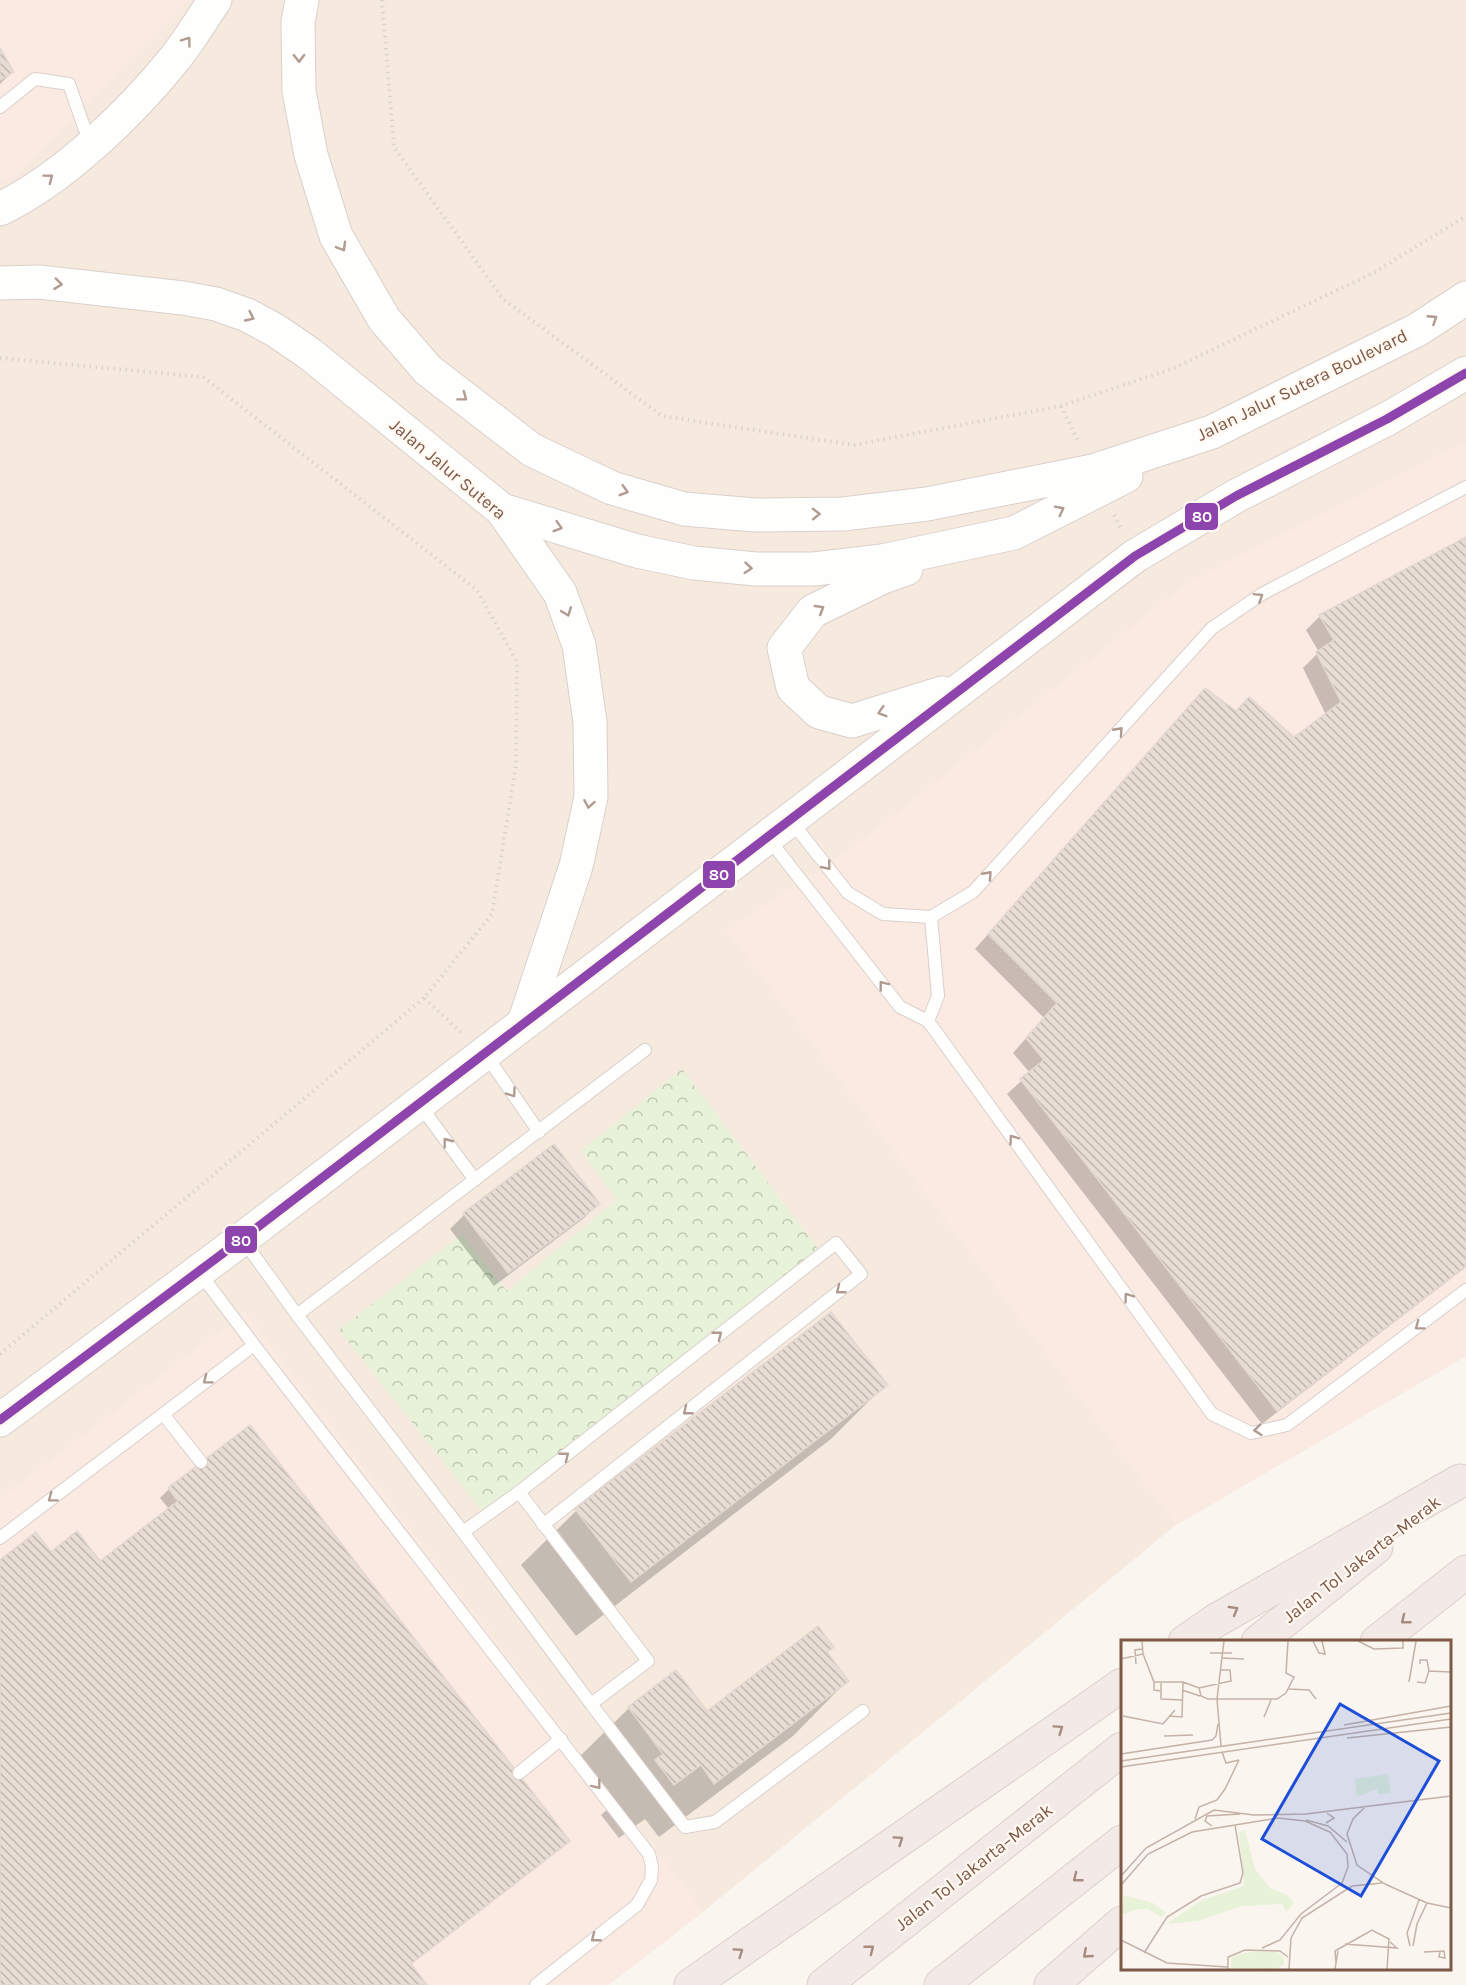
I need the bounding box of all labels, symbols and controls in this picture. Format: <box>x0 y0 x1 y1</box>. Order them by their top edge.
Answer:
one-way arrow <box>180 37 191 48</box>
one-way arrow <box>292 54 305 63</box>
one-way arrow <box>43 174 54 185</box>
one-way arrow <box>335 240 347 251</box>
one-way arrow <box>54 277 63 290</box>
one-way arrow <box>243 309 254 321</box>
one-way arrow <box>1427 315 1437 327</box>
street label: Jalan Jalur Sutera Boulevard <box>1193 324 1411 446</box>
one-way arrow <box>456 389 467 400</box>
street label: Jalan Jalur Sutera <box>385 414 511 524</box>
one-way arrow <box>618 484 629 496</box>
line badge: 80 <box>1184 502 1219 531</box>
one-way arrow <box>1053 505 1064 517</box>
text: 80 <box>1192 507 1212 526</box>
one-way arrow <box>811 508 820 520</box>
one-way arrow <box>552 520 563 532</box>
one-way arrow <box>743 561 752 574</box>
one-way arrow <box>1253 592 1263 604</box>
one-way arrow <box>814 605 824 617</box>
one-way arrow <box>559 606 572 617</box>
one-way arrow <box>877 704 888 717</box>
one-way arrow <box>1112 727 1123 737</box>
one-way arrow <box>583 799 595 808</box>
one-way arrow <box>819 859 830 870</box>
line badge: 80 <box>702 860 736 889</box>
text: 80 <box>709 865 729 884</box>
one-way arrow <box>981 871 992 882</box>
one-way arrow <box>880 981 891 992</box>
one-way arrow <box>505 1086 516 1097</box>
one-way arrow <box>1009 1134 1020 1145</box>
one-way arrow <box>443 1138 454 1149</box>
line badge: 80 <box>224 1225 258 1254</box>
text: 80 <box>231 1231 251 1250</box>
one-way arrow <box>835 1283 846 1294</box>
one-way arrow <box>1124 1292 1135 1303</box>
one-way arrow <box>1415 1318 1426 1329</box>
one-way arrow <box>712 1332 723 1343</box>
one-way arrow <box>203 1373 214 1384</box>
one-way arrow <box>682 1404 693 1415</box>
one-way arrow <box>1254 1423 1263 1436</box>
one-way arrow <box>558 1453 569 1464</box>
one-way arrow <box>48 1491 59 1502</box>
street label: Jalan Tol Jakarta–Merak <box>1279 1491 1445 1627</box>
one-way arrow <box>1228 1606 1238 1617</box>
one-way arrow <box>1401 1612 1412 1623</box>
inset map <box>1121 1640 1451 1970</box>
one-way arrow <box>1053 1725 1064 1736</box>
one-way arrow <box>589 1778 600 1789</box>
street label: Jalan Tol Jakarta–Merak <box>891 1799 1057 1935</box>
one-way arrow <box>893 1836 904 1847</box>
one-way arrow <box>1072 1871 1083 1882</box>
one-way arrow <box>591 1931 602 1942</box>
one-way arrow <box>864 1945 875 1956</box>
one-way arrow <box>1083 1947 1094 1958</box>
one-way arrow <box>733 1948 744 1959</box>

